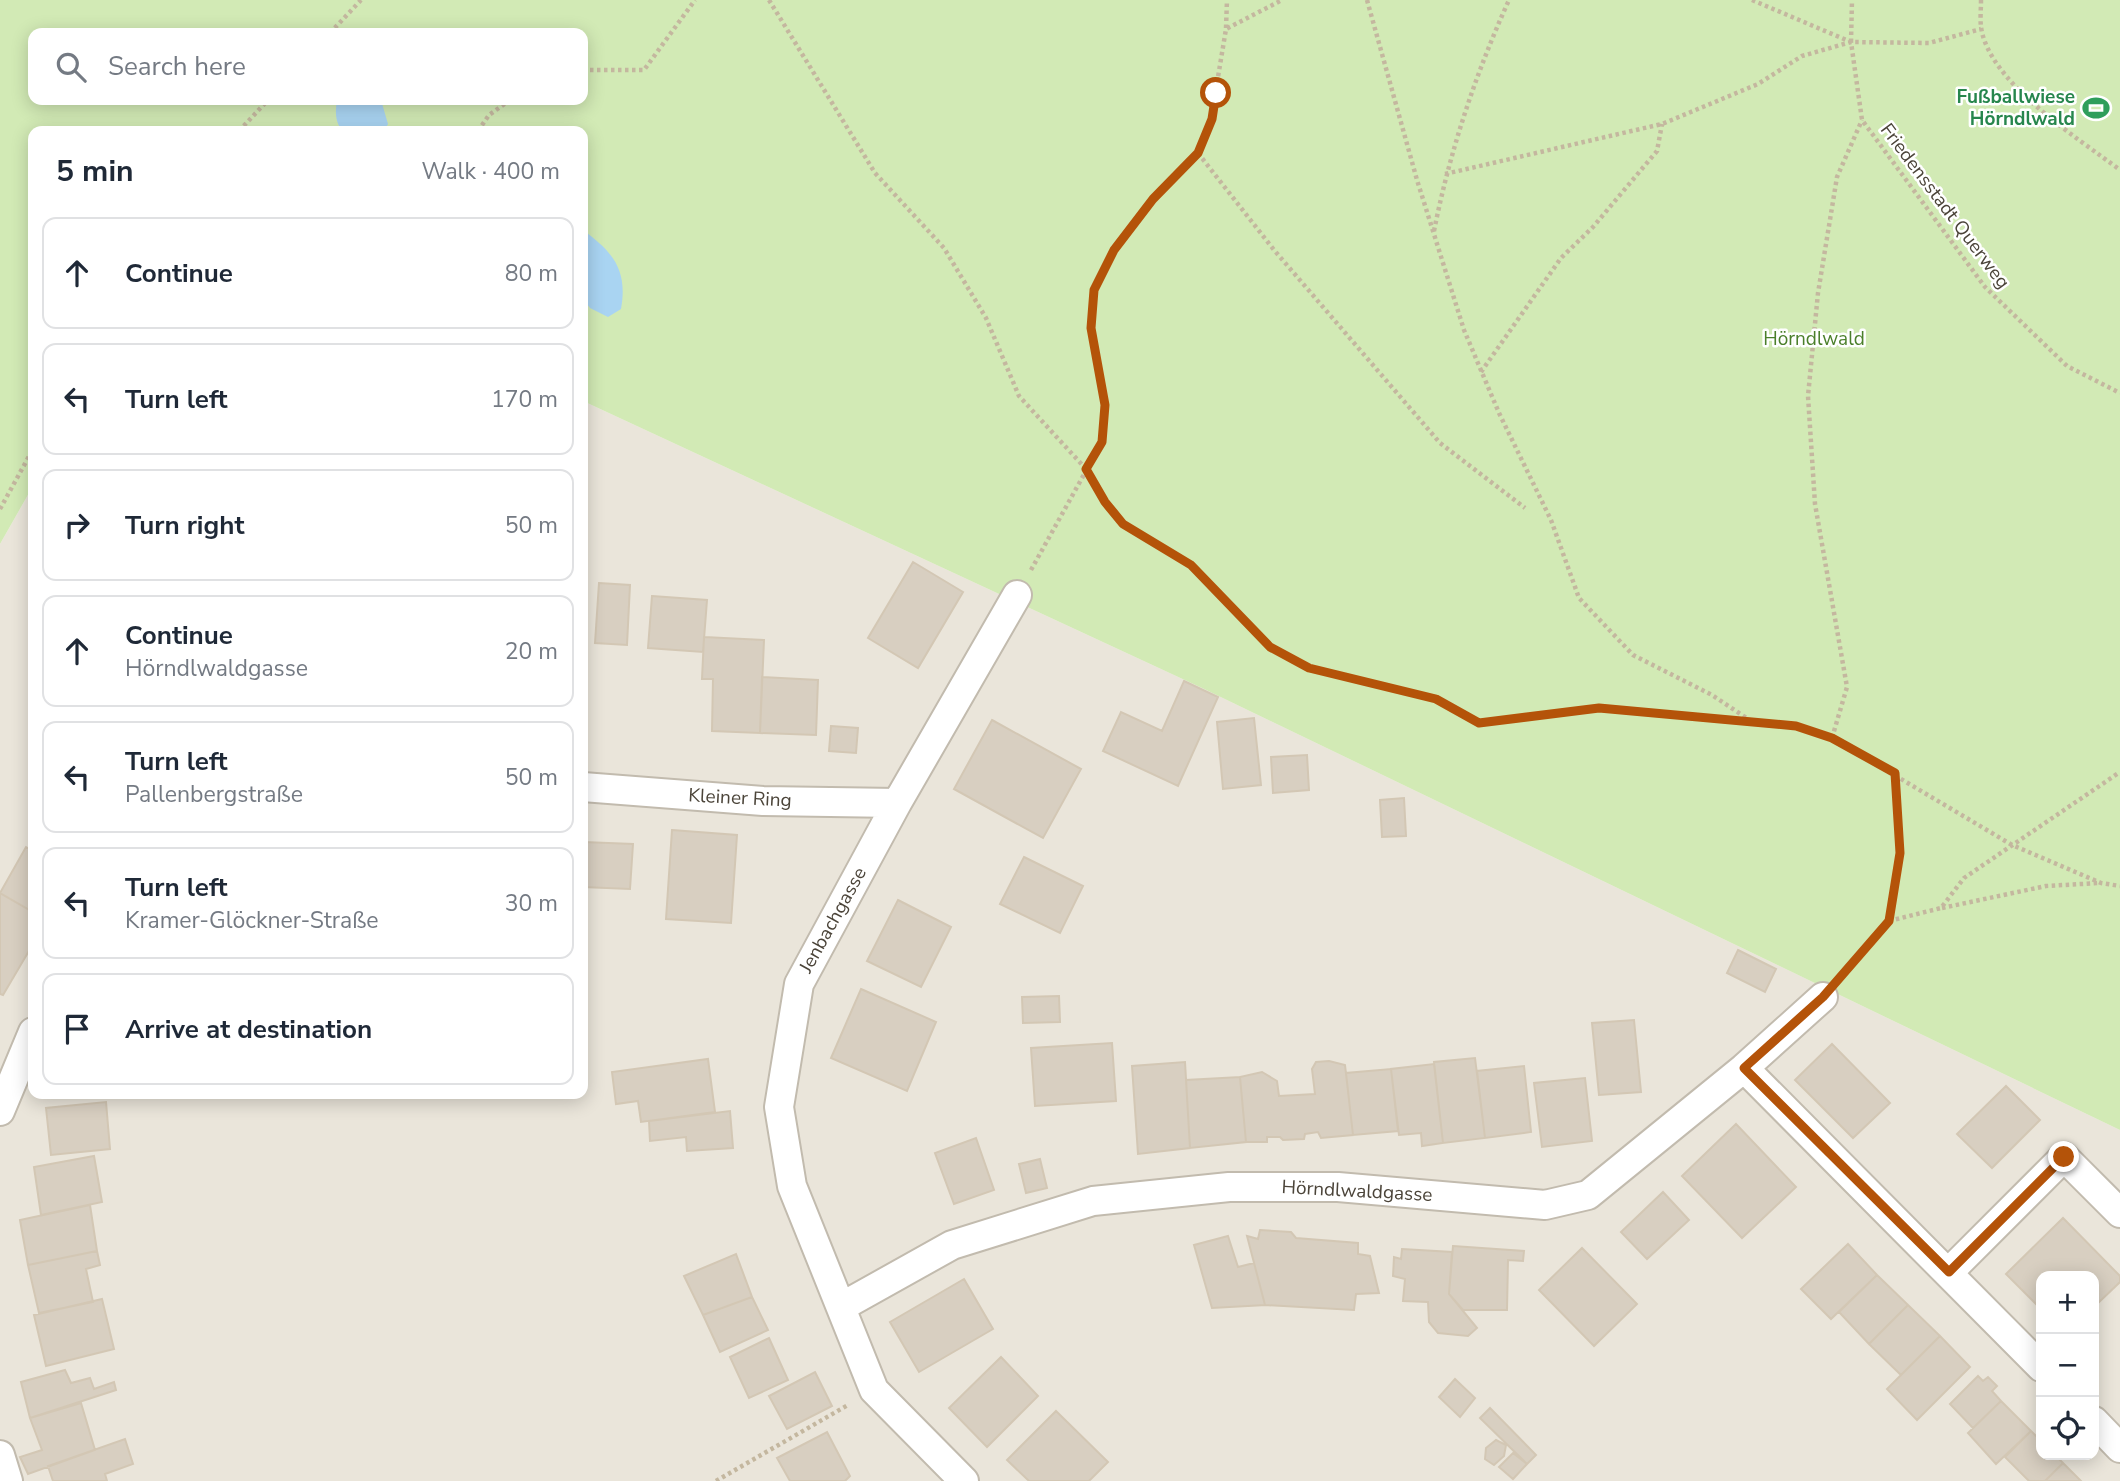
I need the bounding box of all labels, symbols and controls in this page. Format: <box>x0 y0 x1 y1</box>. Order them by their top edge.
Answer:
search box <box>28 28 588 105</box>
icon: search <box>52 48 90 86</box>
text: Search here <box>108 49 246 84</box>
route start <box>1200 77 1231 108</box>
place label: Fußballwiese Hörndlwald <box>1957 84 2075 132</box>
sports icon: Fußballwiese Hörndlwald <box>2081 93 2111 123</box>
street label: Friedensstadt Querweg <box>1874 118 2016 294</box>
text: 5 min <box>56 151 134 192</box>
text: Walk · 400 m <box>421 156 560 187</box>
icon: ahead <box>58 254 96 292</box>
text: Continue <box>125 256 233 291</box>
text: 80 m <box>505 258 558 289</box>
park label: Hörndlwald <box>1763 326 1865 352</box>
icon: left <box>58 380 96 418</box>
text: Turn left <box>125 382 228 417</box>
text: 170 m <box>491 384 558 415</box>
icon: right <box>58 506 96 544</box>
text: Turn right <box>125 508 244 543</box>
text: 50 m <box>505 510 558 541</box>
text: Continue <box>125 618 233 653</box>
icon: ahead <box>58 632 96 670</box>
text: 20 m <box>505 636 558 667</box>
text: Hörndlwaldgasse <box>125 653 308 684</box>
text: Turn left <box>125 744 228 779</box>
icon: left <box>58 758 96 796</box>
text: 50 m <box>505 762 558 793</box>
text: Pallenbergstraße <box>125 779 303 810</box>
street label: Kleiner Ring <box>688 782 792 814</box>
street label: Jenbachgasse <box>793 862 873 979</box>
text: Turn left <box>125 870 228 905</box>
icon: left <box>58 884 96 922</box>
text: 30 m <box>505 888 558 919</box>
text: Kramer-Glöckner-Straße <box>125 905 379 936</box>
icon: arrive <box>58 1010 96 1048</box>
text: Arrive at destination <box>125 1012 372 1047</box>
route end <box>2048 1141 2079 1172</box>
street label: Hörndlwaldgasse <box>1281 1174 1433 1208</box>
map controls <box>2036 1271 2099 1460</box>
button: + <box>2036 1271 2099 1334</box>
button: − <box>2036 1334 2099 1397</box>
button: locate <box>2036 1397 2099 1460</box>

